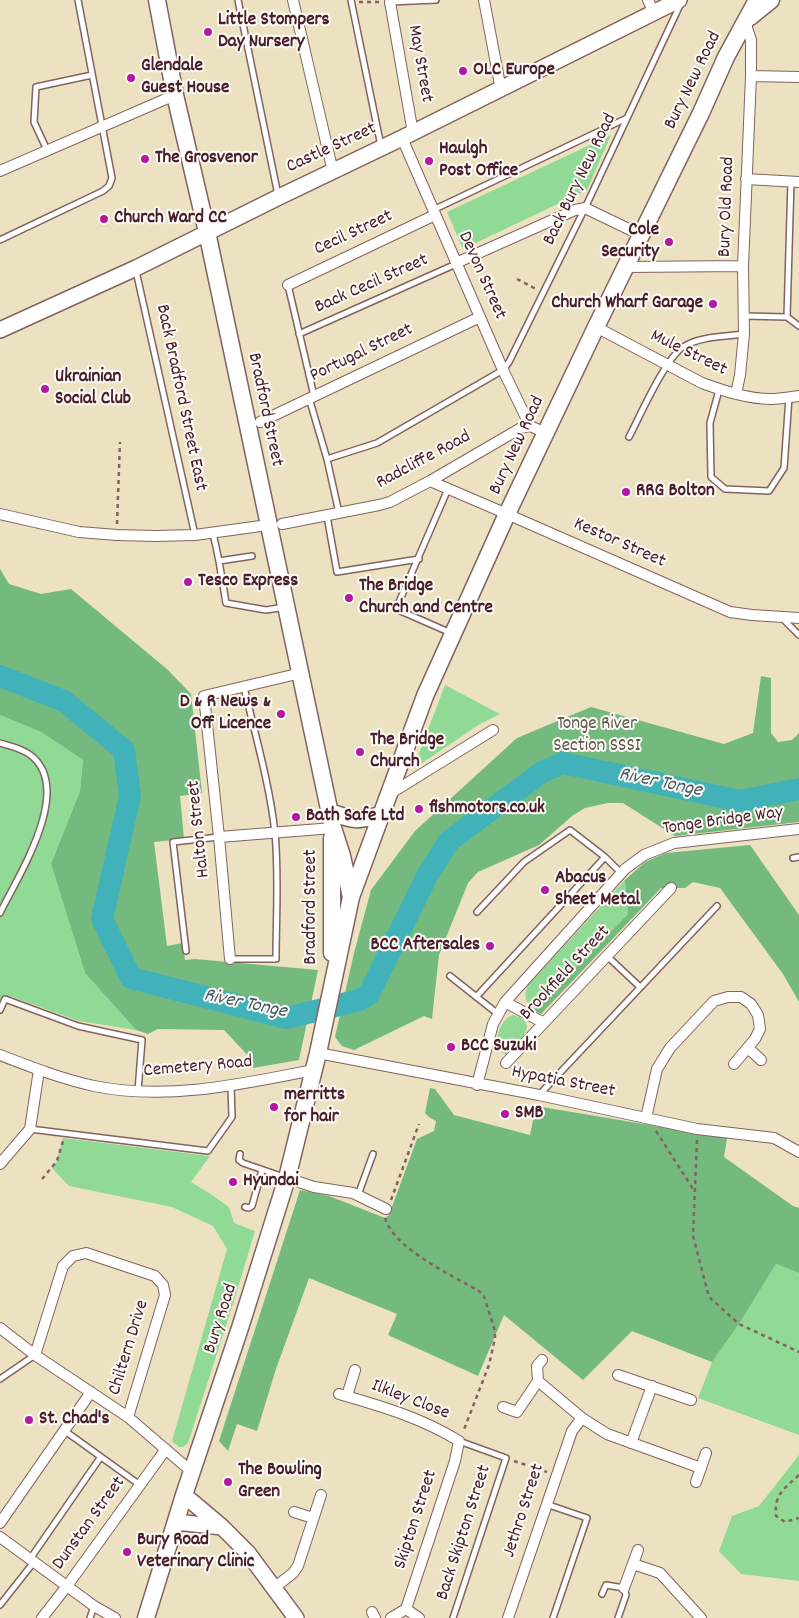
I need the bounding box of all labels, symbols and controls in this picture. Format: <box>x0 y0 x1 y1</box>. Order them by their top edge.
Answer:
place label: Little Stompers Day Nursery <box>218 10 330 54</box>
street label: May Street <box>401 23 437 105</box>
marker: Little Stompers Day Nursery <box>202 26 214 38</box>
street label: Bury New Road <box>660 28 728 134</box>
place label: Glendale Guest House <box>141 56 229 100</box>
place label: OLC Europe <box>473 60 555 82</box>
marker: OLC Europe <box>457 65 469 77</box>
marker: Glendale Guest House <box>125 72 137 84</box>
street label: Back Bury New Road <box>539 110 623 250</box>
street label: Castle Street <box>283 118 381 180</box>
place label: Haulgh Post Office <box>439 139 518 183</box>
place label: The Grosvenor <box>155 148 258 170</box>
marker: The Grosvenor <box>139 153 151 165</box>
marker: Haulgh Post Office <box>423 155 435 167</box>
street label: Bury Old Road <box>715 156 741 258</box>
street label: Cecil Street <box>311 206 397 262</box>
place label: Church Ward CC <box>114 208 227 230</box>
marker: Church Ward CC <box>98 213 110 225</box>
place label: Cole Security <box>601 220 659 264</box>
street label: Devon Street <box>452 228 510 324</box>
marker: Cole Security <box>663 236 675 248</box>
street label: Back Cecil Street <box>312 250 432 320</box>
place label: Church Wharf Garage <box>551 293 703 315</box>
marker: Church Wharf Garage <box>707 298 719 310</box>
street label: Back Bradford Street East <box>149 303 211 493</box>
street label: Portugal Street <box>307 319 417 389</box>
street label: Mule Street <box>646 326 730 382</box>
street label: Bradford Street <box>241 351 287 469</box>
place label: Ukrainian Social Club <box>55 367 131 411</box>
marker: Ukrainian Social Club <box>39 383 51 395</box>
street label: Bury New Road <box>485 393 551 499</box>
street label: Radcliffe Road <box>373 427 475 495</box>
place label: RRG Bolton <box>636 481 715 503</box>
marker: RRG Bolton <box>620 486 632 498</box>
street label: Kestor Street <box>570 514 668 574</box>
place label: Tesco Express <box>198 571 298 593</box>
marker: Tesco Express <box>182 576 194 588</box>
place label: The Bridge Church and Centre <box>359 576 493 620</box>
marker: The Bridge Church and Centre <box>343 592 355 604</box>
place label: D & R News & Off Licence <box>180 692 271 736</box>
marker: D & R News & Off Licence <box>275 708 287 720</box>
park label: Tonge River Section SSSI <box>553 714 641 758</box>
place label: The Bridge Church <box>370 730 444 774</box>
marker: The Bridge Church <box>354 746 366 758</box>
water label: River Tonge <box>616 763 704 805</box>
street label: Halton Street <box>184 779 216 879</box>
place label: fishmotors.co.uk <box>429 798 545 820</box>
street label: Tonge Bridge Way <box>661 802 785 842</box>
marker: fishmotors.co.uk <box>413 803 425 815</box>
place label: Bath Safe Ltd <box>306 806 404 828</box>
marker: Bath Safe Ltd <box>290 811 302 823</box>
street label: Bradford Street <box>301 849 323 965</box>
place label: Abacus Sheet Metal <box>555 868 640 912</box>
marker: Abacus Sheet Metal <box>539 884 551 896</box>
street label: Brookfield Street <box>516 922 616 1026</box>
place label: BCC Aftersales <box>371 935 480 957</box>
marker: BCC Aftersales <box>484 940 496 952</box>
water label: River Tonge <box>201 984 289 1026</box>
place label: BCC Suzuki <box>461 1036 536 1058</box>
marker: BCC Suzuki <box>445 1041 457 1053</box>
street label: Cemetery Road <box>143 1052 253 1084</box>
street label: Hypatia Street <box>509 1062 617 1104</box>
place label: merritts for hair <box>284 1085 345 1129</box>
marker: merritts for hair <box>268 1101 280 1113</box>
place label: SMB <box>515 1103 544 1125</box>
marker: SMB <box>499 1108 511 1120</box>
place label: Hyundai <box>243 1171 299 1193</box>
marker: Hyundai <box>227 1176 239 1188</box>
street label: Bury Road <box>200 1281 244 1357</box>
street label: Chiltern Drive <box>105 1298 155 1398</box>
street label: Ilkley Close <box>368 1376 452 1426</box>
place label: St. Chad's <box>39 1409 110 1431</box>
marker: St. Chad's <box>23 1414 35 1426</box>
place label: The Bowling Green <box>238 1460 322 1504</box>
street label: Jethro Street <box>499 1461 551 1561</box>
street label: Back Skipton Street <box>432 1462 498 1604</box>
street label: Skipton Street <box>390 1467 444 1573</box>
street label: Dunstan Street <box>48 1473 132 1575</box>
marker: The Bowling Green <box>222 1476 234 1488</box>
place label: Bury Road Veterinary Clinic <box>137 1530 254 1574</box>
marker: Bury Road Veterinary Clinic <box>121 1546 133 1558</box>

